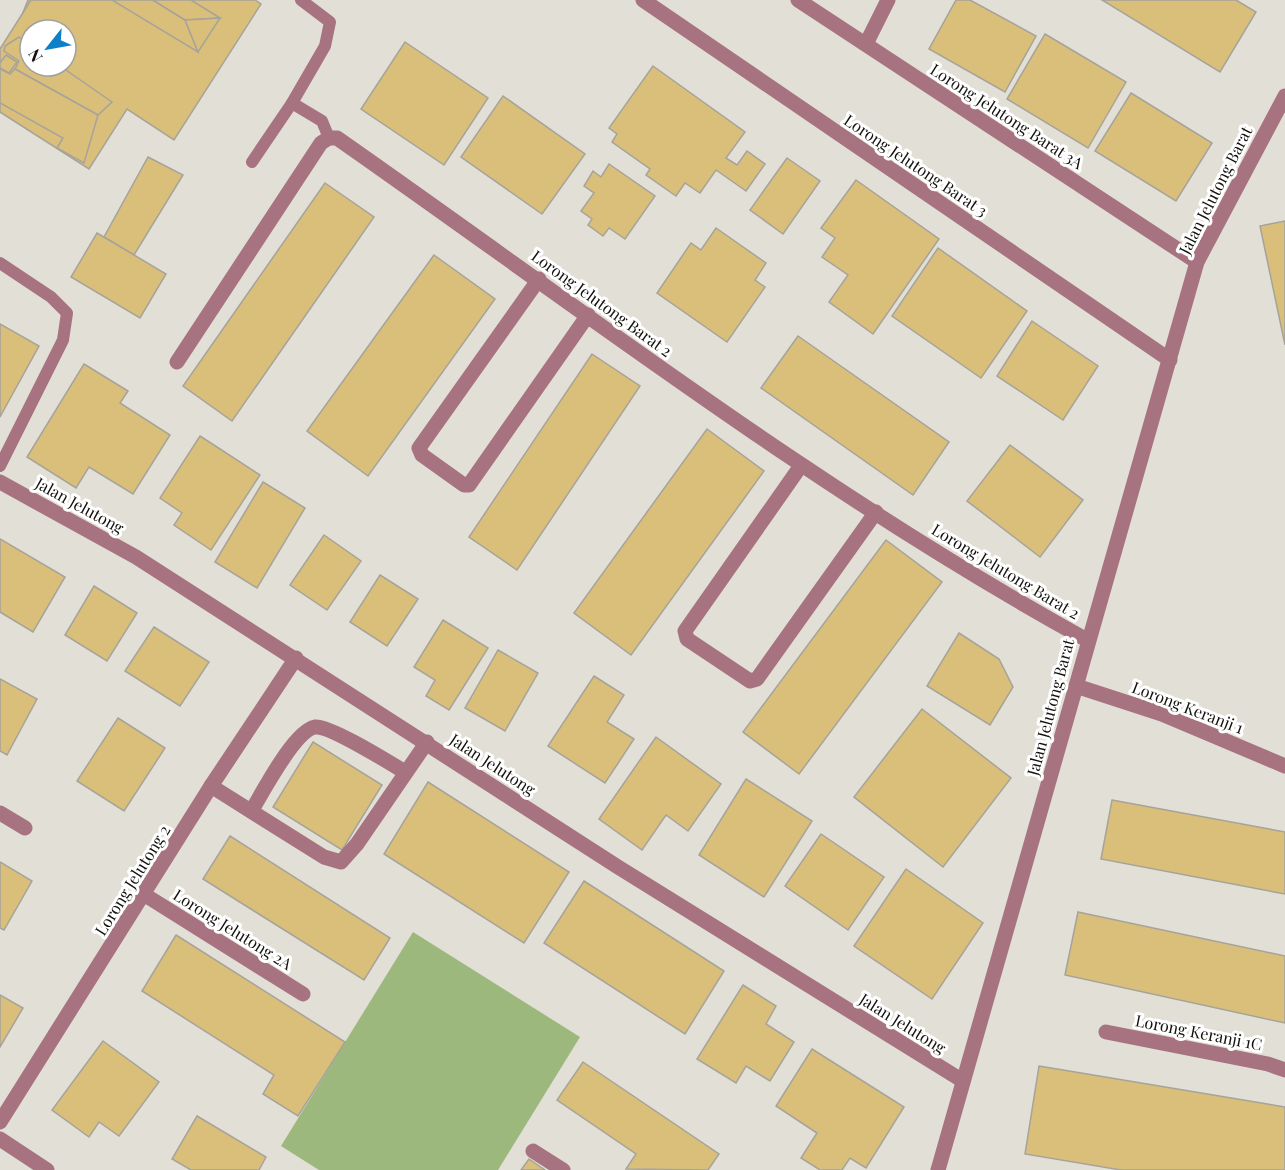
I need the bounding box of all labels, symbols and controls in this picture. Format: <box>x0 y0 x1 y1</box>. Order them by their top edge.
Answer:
north arrow <box>18 18 78 78</box>
text: N <box>23 45 47 66</box>
street label: Lorong Jelutong Barat 3A <box>926 59 1088 174</box>
street label: Lorong Jelutong Barat 3 <box>840 109 992 221</box>
street label: Jalan Jelutong Barat <box>1173 122 1256 258</box>
street label: Lorong Jelutong Barat 2 <box>528 245 676 361</box>
street label: Jalan Jelutong <box>31 472 128 538</box>
street label: Lorong Jelutong Barat 2 <box>928 519 1084 623</box>
street label: Jalan Jelutong Barat <box>1021 636 1078 779</box>
street label: Lorong Keranji 1 <box>1129 676 1247 738</box>
street label: Jalan Jelutong <box>445 728 540 800</box>
street label: Lorong Jelutong 2 <box>90 821 174 939</box>
street label: Lorong Jelutong 2A <box>170 884 297 975</box>
street label: Jalan Jelutong <box>855 988 951 1058</box>
street label: Lorong Keranji 1C <box>1134 1009 1264 1055</box>

